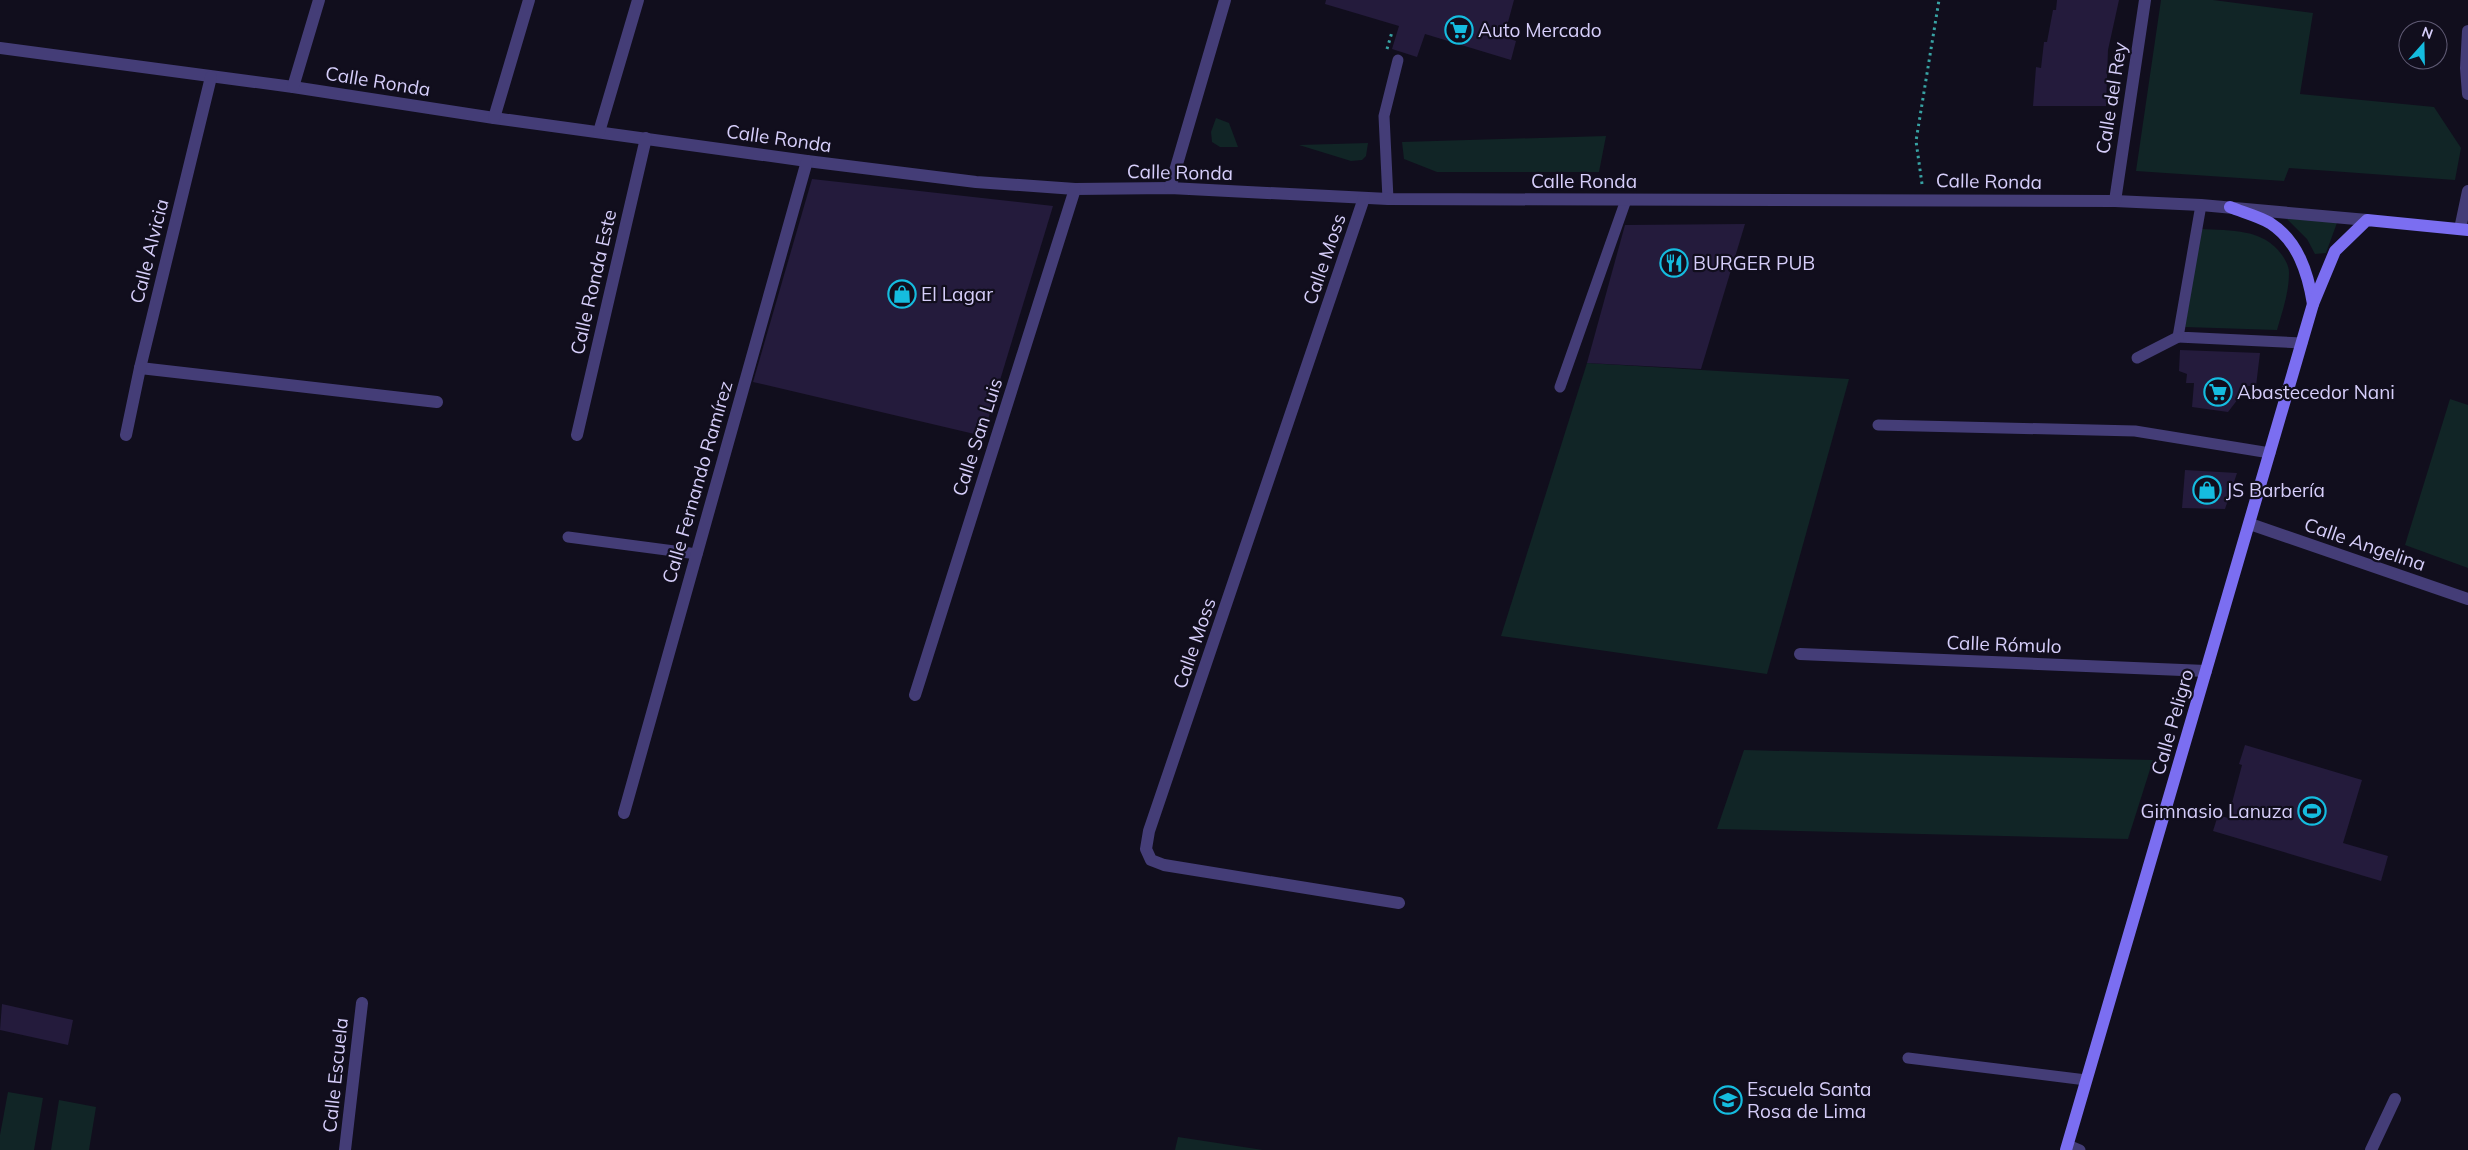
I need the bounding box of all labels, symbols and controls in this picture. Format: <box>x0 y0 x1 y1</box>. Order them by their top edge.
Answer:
supermarket icon: Auto Mercado <box>1444 15 1474 45</box>
place label: Auto Mercado <box>1478 18 1602 42</box>
north arrow <box>2398 20 2448 70</box>
text: N <box>2419 23 2435 43</box>
street label: Calle del Rey <box>2090 40 2132 156</box>
street label: Calle Ronda <box>324 61 432 101</box>
street label: Calle Ronda <box>725 119 833 157</box>
street label: Calle Ronda <box>1127 159 1233 185</box>
street label: Calle Ronda <box>1936 168 2042 194</box>
street label: Calle Ronda <box>1531 169 1637 193</box>
street label: Calle Alvicia <box>124 196 174 306</box>
street label: Calle Ronda Este <box>565 207 621 357</box>
street label: Calle Moss <box>1297 210 1351 308</box>
restaurant icon: BURGER PUB <box>1659 248 1689 278</box>
place label: BURGER PUB <box>1693 251 1815 275</box>
shop icon: El Lagar <box>887 279 917 309</box>
place label: El Lagar <box>921 282 993 306</box>
street label: Calle San Luis <box>947 375 1007 499</box>
supermarket icon: Abastecedor Nani <box>2203 377 2233 407</box>
street label: Calle Fernando Ramírez <box>657 378 737 586</box>
place label: Abastecedor Nani <box>2237 380 2395 404</box>
shop icon: JS Barbería <box>2192 475 2222 505</box>
place label: JS Barbería <box>2226 478 2325 502</box>
street label: Calle Angelina <box>2301 512 2429 576</box>
street label: Calle Moss <box>1167 594 1221 692</box>
street label: Calle Rómulo <box>1946 630 2062 658</box>
street label: Calle Peligro <box>2145 666 2199 778</box>
sports icon: Gimnasio Lanuza <box>2297 796 2327 826</box>
place label: Gimnasio Lanuza <box>2141 799 2293 823</box>
street label: Calle Escuela <box>317 1016 353 1134</box>
place label: Escuela Santa Rosa de Lima <box>1747 1077 1871 1123</box>
school or university icon: Escuela Santa Rosa de Lima <box>1713 1085 1743 1115</box>

